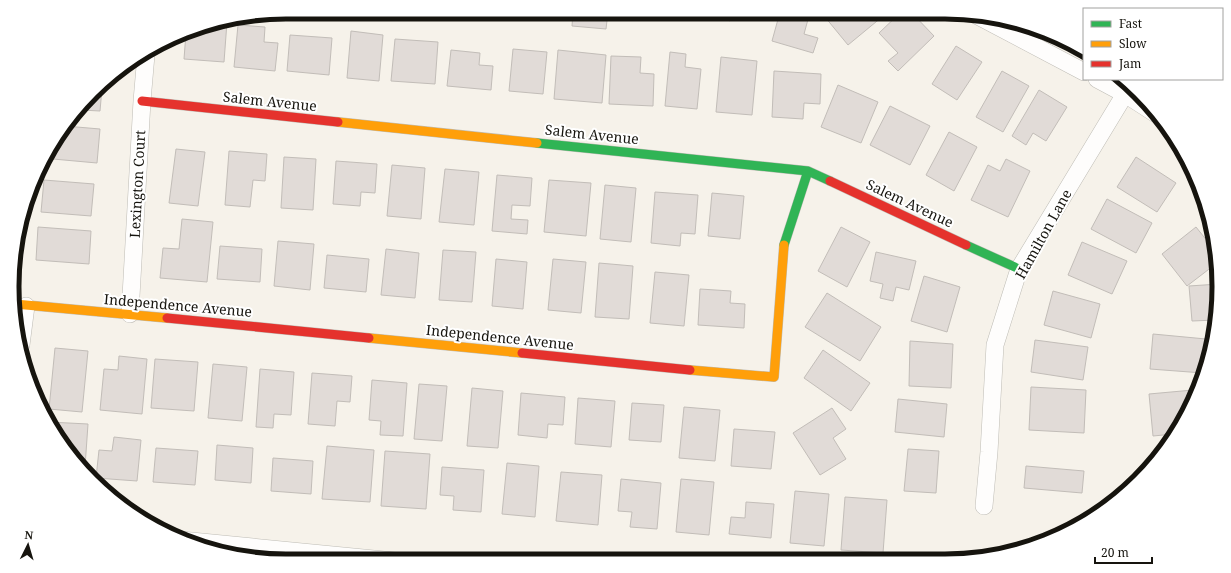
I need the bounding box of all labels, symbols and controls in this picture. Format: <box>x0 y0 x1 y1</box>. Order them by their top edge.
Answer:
legend <box>1083 8 1223 80</box>
text: Fast <box>1119 15 1142 32</box>
text: Slow <box>1119 35 1147 52</box>
text: Jam <box>1118 55 1141 72</box>
street label: Salem Avenue <box>222 87 318 115</box>
street label: Salem Avenue <box>544 120 640 148</box>
street label: Lexington Court <box>125 129 149 238</box>
street label: Salem Avenue <box>863 174 957 232</box>
street label: Hamilton Lane <box>1010 186 1076 282</box>
street label: Independence Avenue <box>103 289 253 321</box>
street label: Independence Avenue <box>425 320 575 354</box>
north arrow <box>8 525 48 565</box>
text: N <box>24 527 34 542</box>
scale bar <box>1095 539 1152 565</box>
text: 20 m <box>1101 544 1129 561</box>

